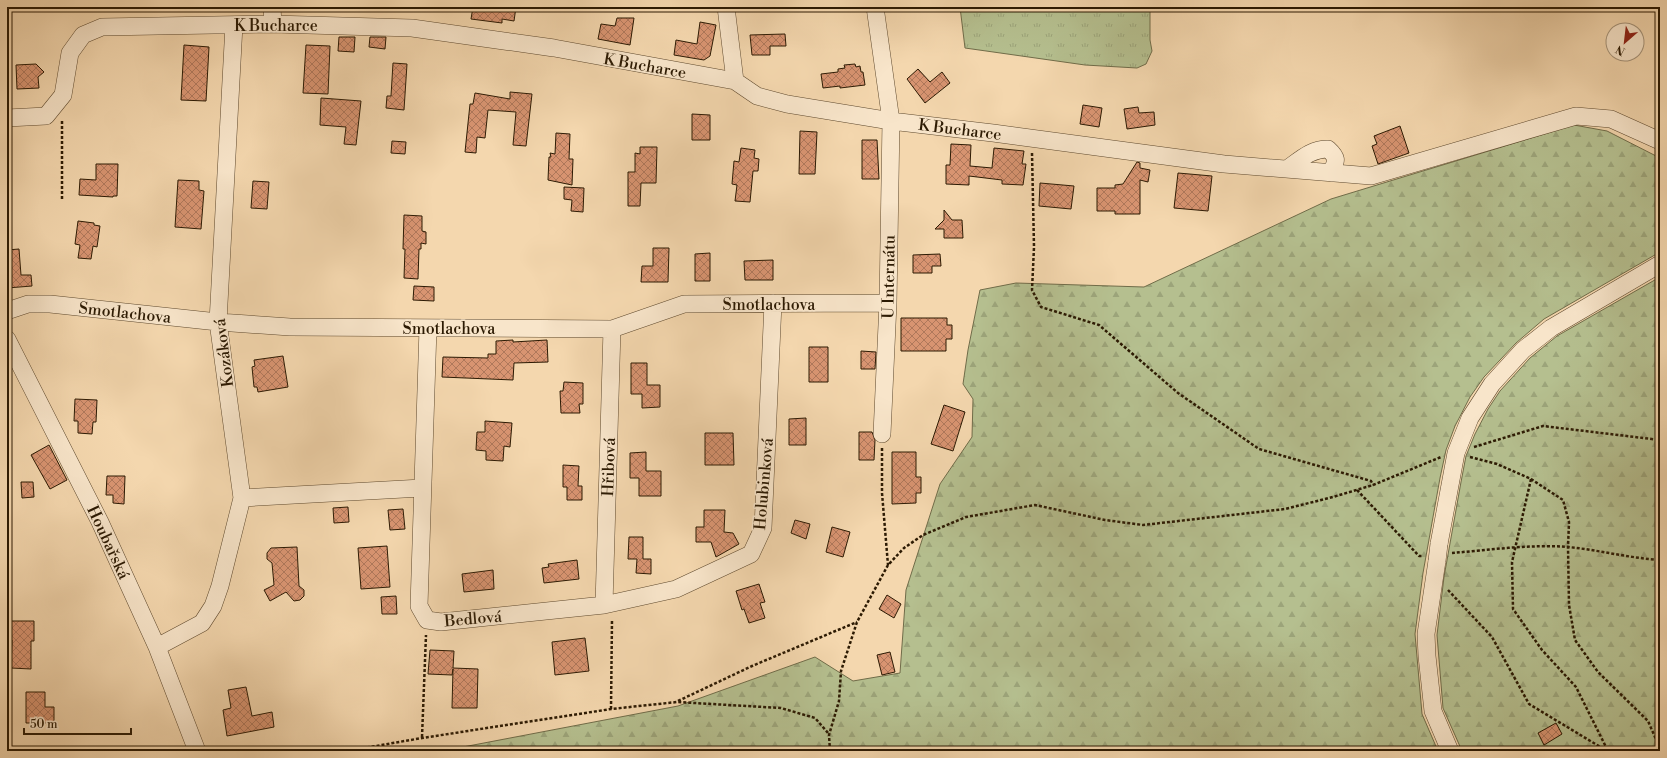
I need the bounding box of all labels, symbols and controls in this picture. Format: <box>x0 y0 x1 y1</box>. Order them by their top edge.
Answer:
street label: K Bucharce <box>234 16 318 36</box>
north arrow <box>1605 22 1645 62</box>
text: N <box>1613 42 1628 58</box>
street label: K Bucharce <box>602 49 688 83</box>
street label: K Bucharce <box>917 115 1003 145</box>
street label: U Internátu <box>878 235 900 319</box>
street label: Smotlachova <box>723 295 816 315</box>
street label: Smotlachova <box>78 298 173 328</box>
street label: Kozáková <box>210 316 238 388</box>
street label: Smotlachova <box>403 319 496 339</box>
street label: Hřibová <box>598 436 620 497</box>
street label: Holubinková <box>750 436 778 531</box>
street label: Houbařská <box>82 502 134 583</box>
street label: Bedlová <box>442 606 504 632</box>
scale bar <box>24 710 131 736</box>
text: 50 m <box>30 717 58 732</box>

